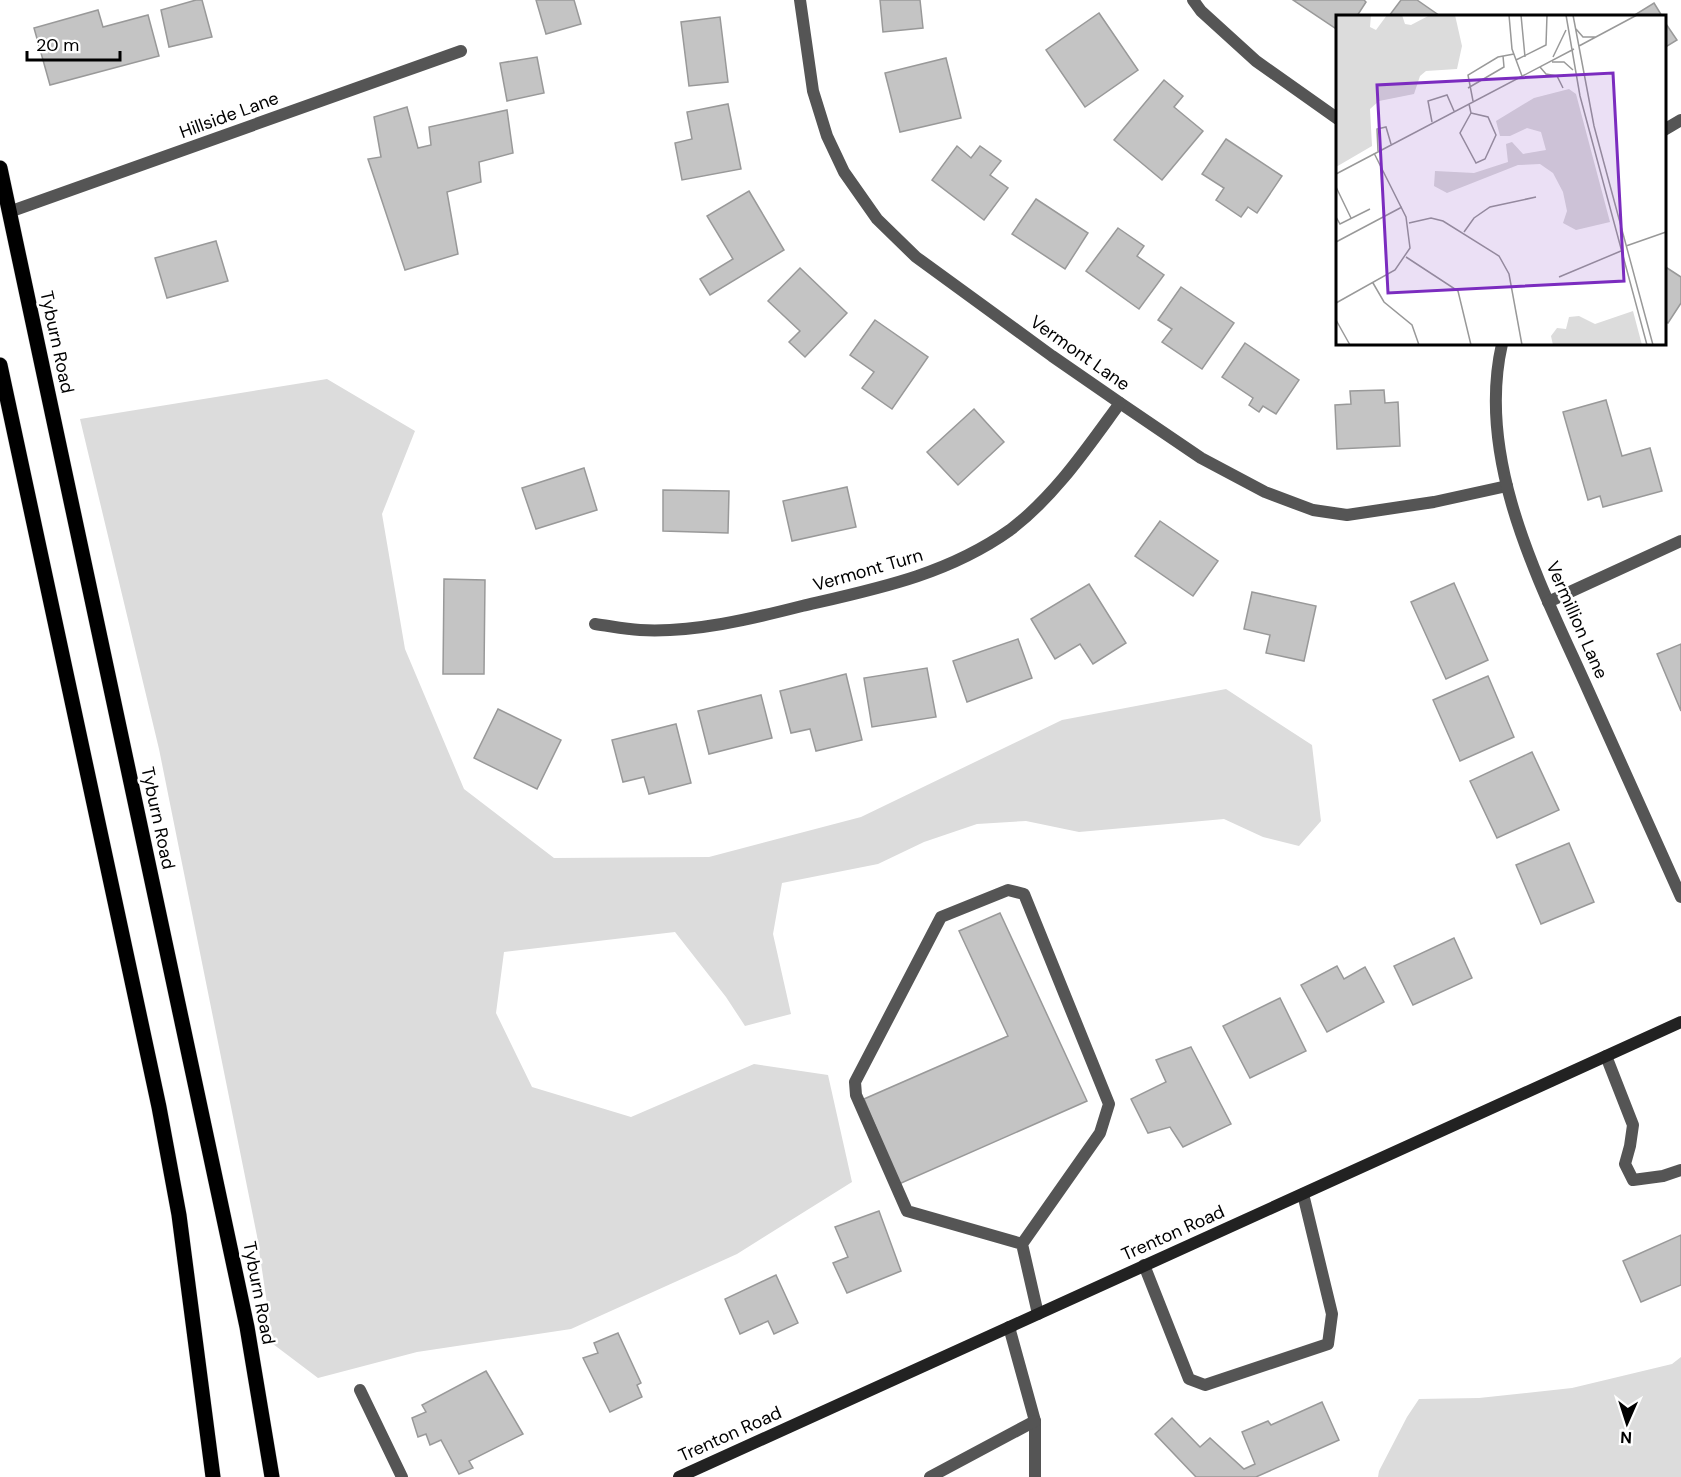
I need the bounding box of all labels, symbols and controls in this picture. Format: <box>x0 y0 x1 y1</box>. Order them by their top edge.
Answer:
inset map <box>1336 15 1666 345</box>
scale bar <box>27 24 120 62</box>
text: 20 m <box>36 33 79 57</box>
street label: Hillside Lane <box>176 86 282 144</box>
street label: Tyburn Road <box>34 288 80 396</box>
street label: Vermont Lane <box>1025 310 1135 396</box>
street label: Vermont Turn <box>810 543 926 597</box>
street label: Vermillion Lane <box>1540 558 1614 682</box>
street label: Tyburn Road <box>135 764 181 872</box>
street label: Trenton Road <box>1118 1200 1228 1266</box>
street label: Tyburn Road <box>237 1239 281 1347</box>
north arrow <box>1597 1393 1657 1453</box>
street label: Trenton Road <box>675 1401 785 1467</box>
text: N <box>1620 1427 1633 1448</box>

